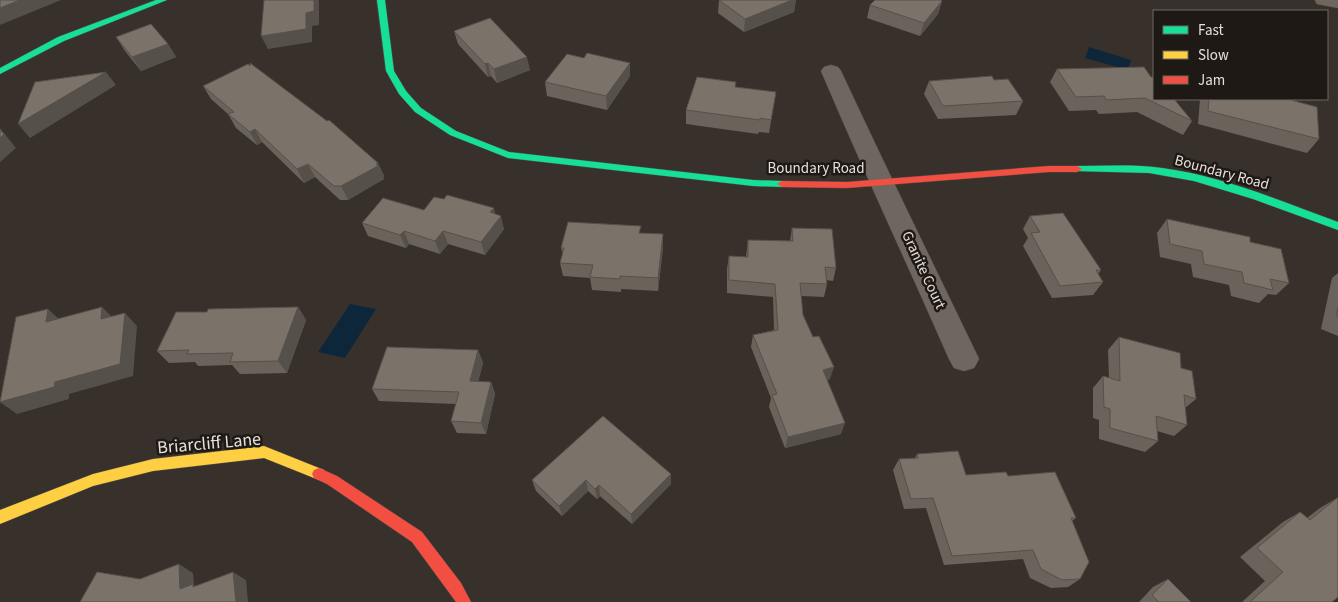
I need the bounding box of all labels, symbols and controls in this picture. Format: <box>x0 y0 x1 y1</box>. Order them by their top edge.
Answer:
legend <box>1153 10 1328 100</box>
text: Fast <box>1198 20 1224 41</box>
text: Slow <box>1198 45 1229 66</box>
text: Jam <box>1198 70 1225 91</box>
street label: Boundary Road <box>1172 150 1271 195</box>
street label: Boundary Road <box>768 158 864 179</box>
street label: Granite Court <box>896 228 951 313</box>
street label: Briarcliff Lane <box>156 426 262 460</box>

